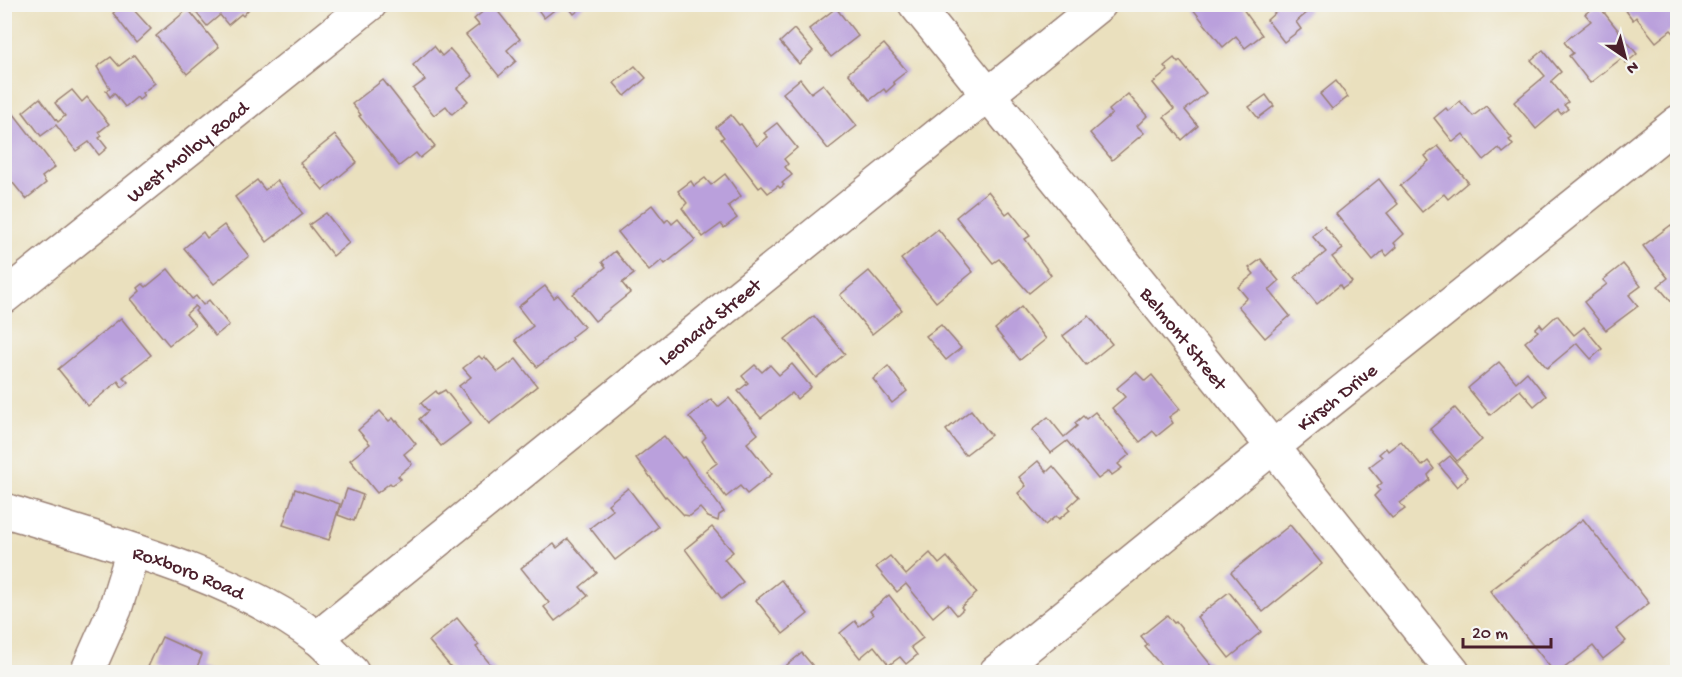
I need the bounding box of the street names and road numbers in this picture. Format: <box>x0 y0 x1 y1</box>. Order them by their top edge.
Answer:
street label: West Molloy Road <box>123 96 256 209</box>
street label: Leonard Street <box>655 274 768 372</box>
street label: Belmont Street <box>1133 283 1231 397</box>
street label: Kirsch Drive <box>1294 360 1384 438</box>
street label: Roxboro Road <box>129 543 249 608</box>

